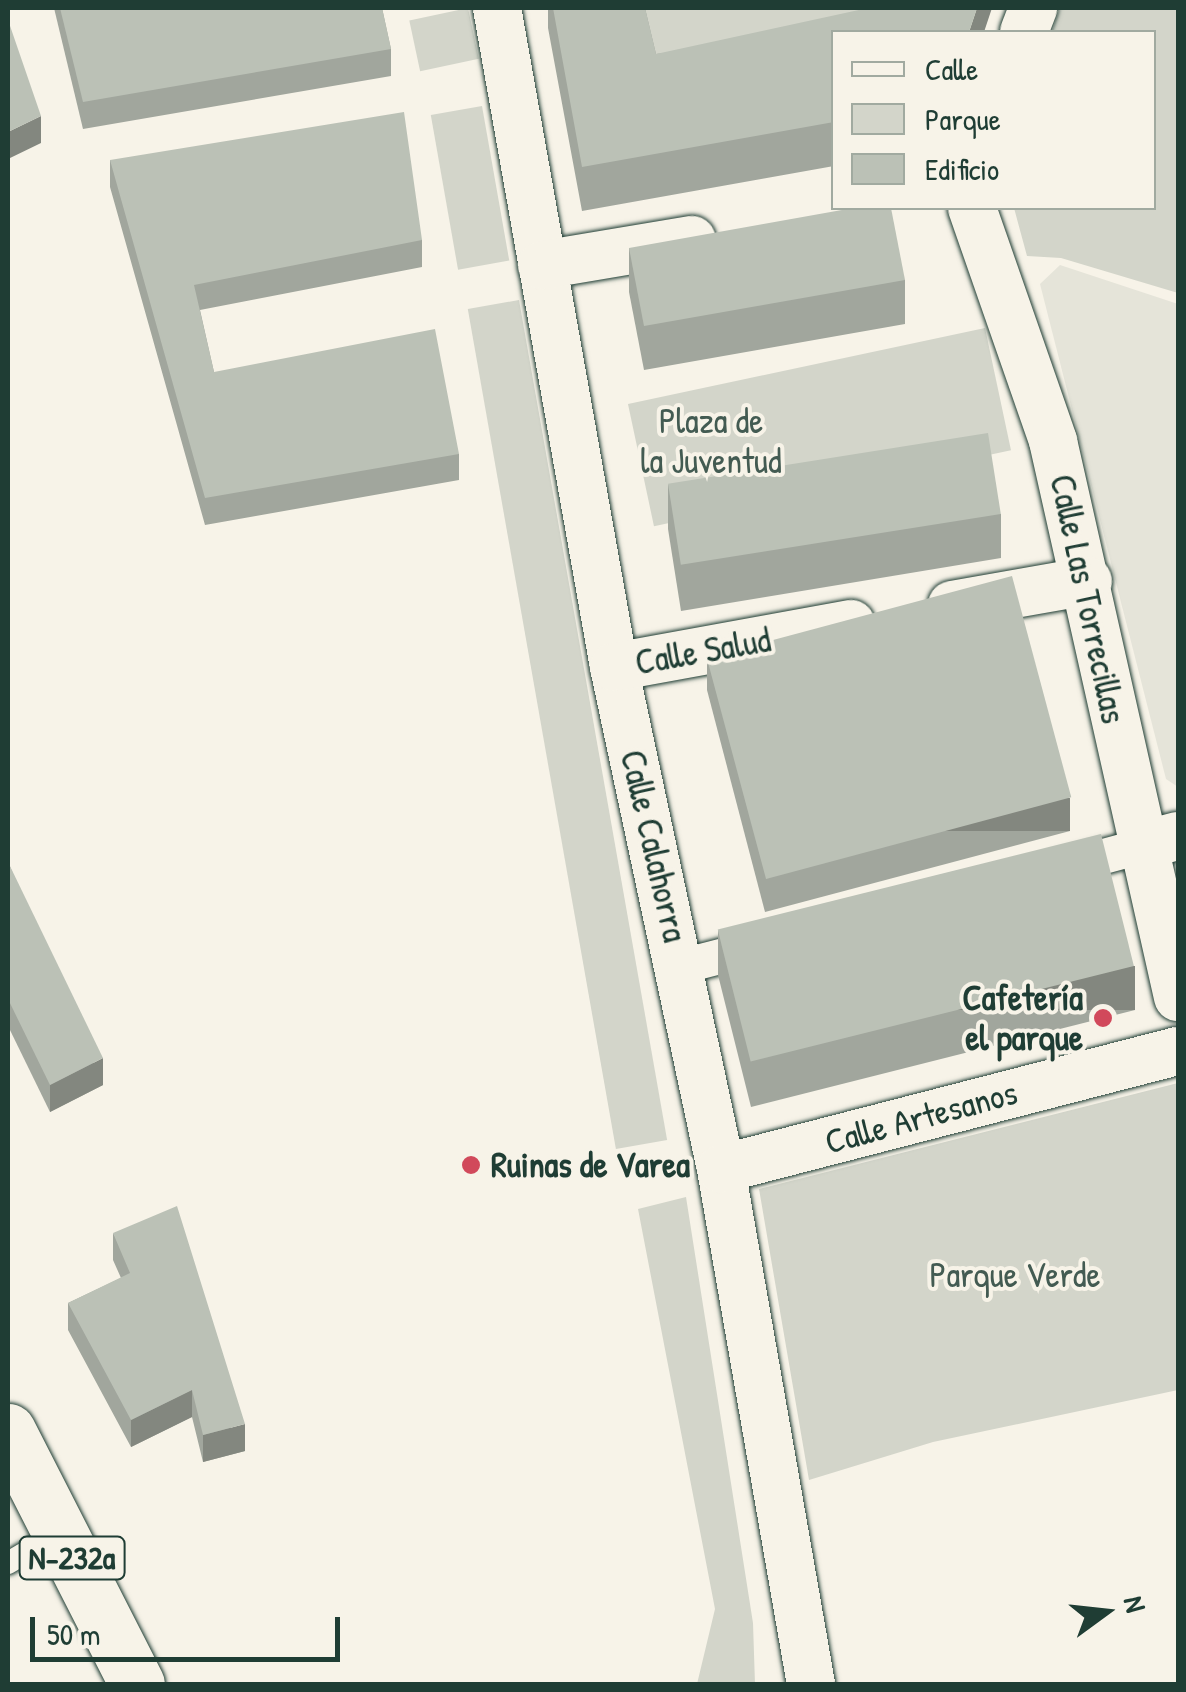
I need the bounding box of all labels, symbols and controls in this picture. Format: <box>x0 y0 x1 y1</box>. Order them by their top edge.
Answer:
legend <box>831 30 1156 210</box>
text: Calle <box>925 49 978 89</box>
text: Parque <box>925 99 1001 139</box>
text: Edificio <box>925 149 999 189</box>
park label: Plaza de la Juventud <box>640 400 782 482</box>
street label: Calle Las Torrecillas <box>1041 471 1135 727</box>
street label: Calle Salud <box>632 618 774 684</box>
street label: Calle Calahorra <box>612 746 696 946</box>
place label: Cafetería el parque <box>963 977 1083 1059</box>
marker: Cafetería el parque <box>1092 1007 1114 1029</box>
street label: Calle Artesanos <box>820 1071 1022 1163</box>
place label: Ruinas de Varea <box>491 1144 690 1186</box>
marker: Ruinas de Varea <box>460 1154 482 1176</box>
park label: Parque Verde <box>930 1254 1100 1296</box>
road number: N-232a <box>17 1531 127 1585</box>
north arrow <box>1056 1562 1156 1662</box>
text: N <box>1115 1592 1155 1616</box>
scale bar <box>35 1597 345 1659</box>
text: 50 m <box>47 1614 100 1654</box>

